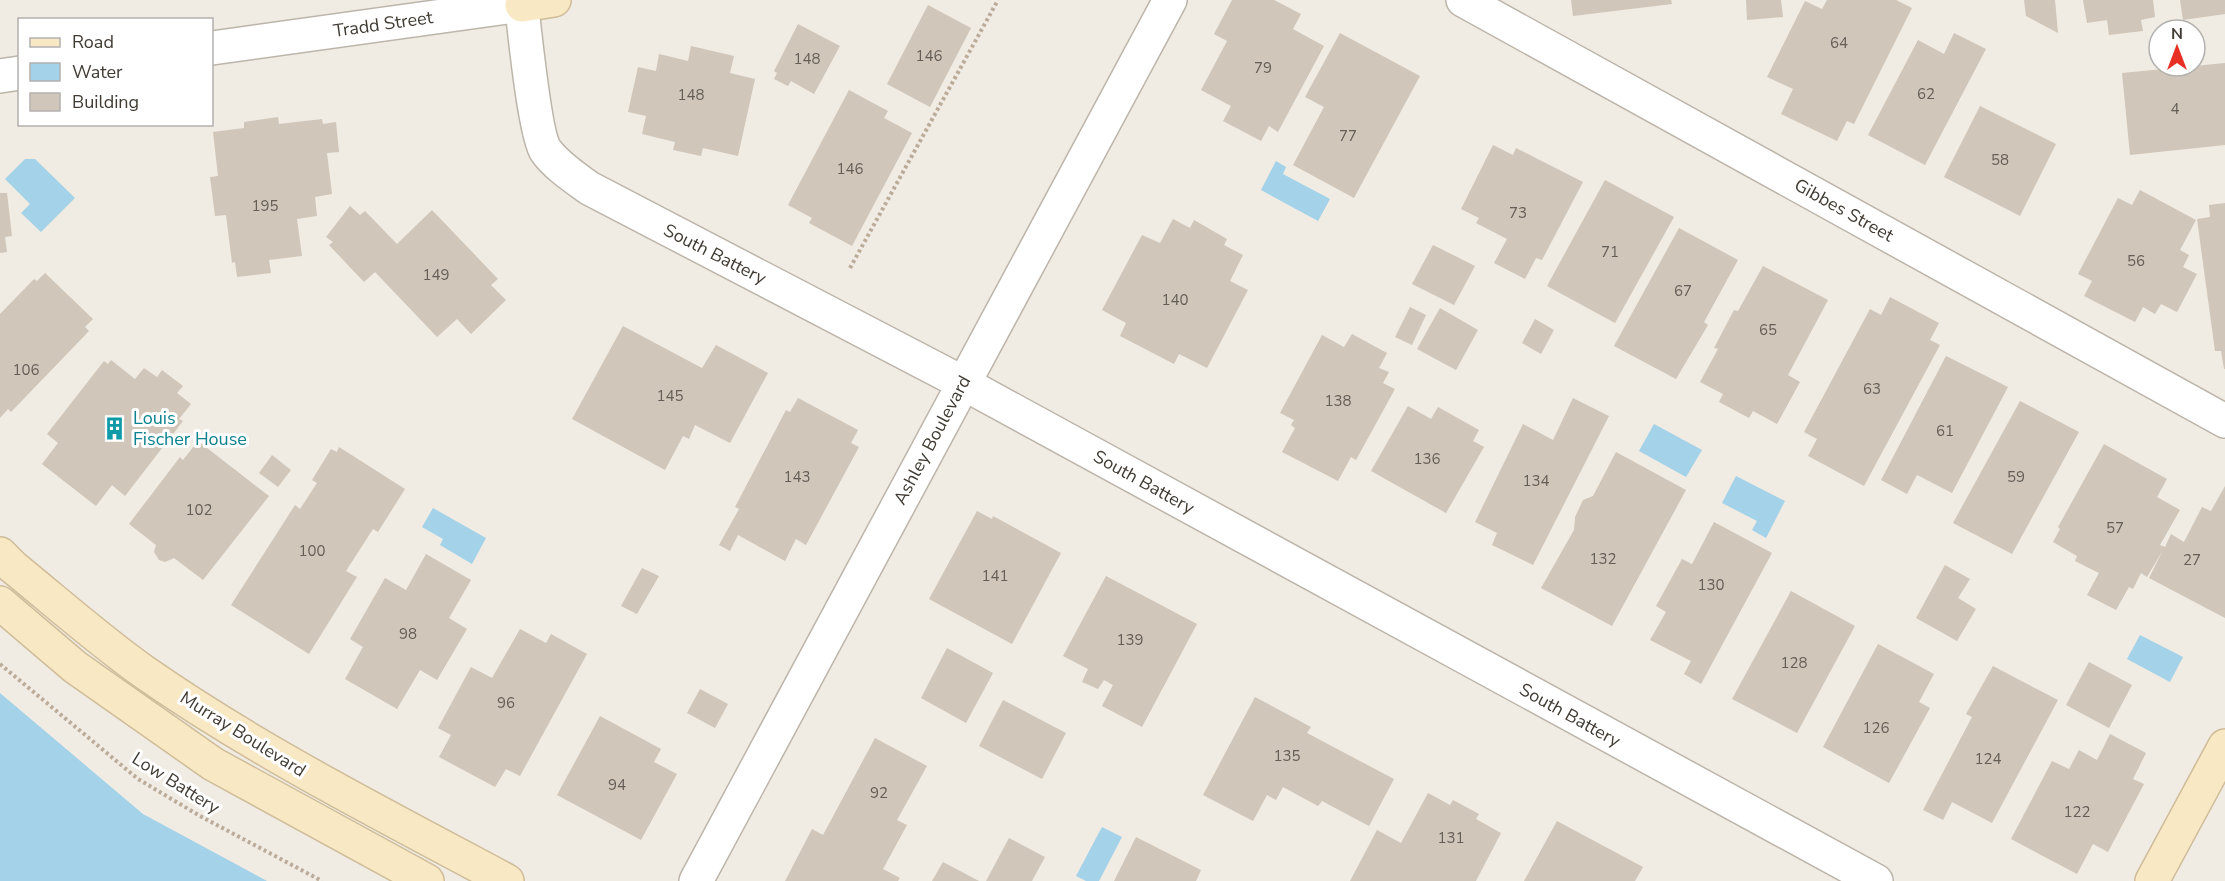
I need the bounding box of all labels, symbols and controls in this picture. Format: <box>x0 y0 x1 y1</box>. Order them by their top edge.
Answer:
street label: Tradd Street <box>332 5 435 43</box>
legend <box>18 18 213 126</box>
north arrow <box>2147 18 2207 78</box>
text: N <box>2171 23 2183 45</box>
text: Road <box>72 30 114 54</box>
house number: 64 <box>1830 33 1848 53</box>
house number: 146 <box>915 46 943 66</box>
house number: 148 <box>793 49 821 69</box>
house number: 79 <box>1254 58 1272 78</box>
text: Water <box>72 60 123 84</box>
house number: 62 <box>1917 84 1935 104</box>
house number: 148 <box>677 85 705 105</box>
text: Building <box>72 90 139 114</box>
house number: 4 <box>2170 99 2180 119</box>
house number: 77 <box>1339 126 1357 146</box>
house number: 58 <box>1991 150 2009 170</box>
house number: 146 <box>836 159 864 179</box>
street label: Gibbes Street <box>1790 173 1899 248</box>
house number: 195 <box>251 196 279 216</box>
house number: 73 <box>1509 203 1527 223</box>
street label: South Battery <box>660 218 771 290</box>
house number: 71 <box>1601 242 1619 262</box>
house number: 56 <box>2127 251 2145 271</box>
house number: 149 <box>422 265 450 285</box>
house number: 67 <box>1674 281 1692 301</box>
house number: 140 <box>1161 290 1189 310</box>
house number: 65 <box>1759 320 1777 340</box>
house number: 106 <box>12 360 40 380</box>
street label: Ashley Boulevard <box>888 371 976 509</box>
house number: 63 <box>1863 379 1881 399</box>
house number: 145 <box>656 386 684 406</box>
house number: 138 <box>1324 391 1352 411</box>
place label: Louis Fischer House <box>133 406 247 451</box>
building icon: Louis Fischer House <box>102 415 128 441</box>
house number: 61 <box>1936 421 1954 441</box>
street label: South Battery <box>1089 444 1199 520</box>
house number: 136 <box>1413 449 1441 469</box>
house number: 143 <box>783 467 811 487</box>
house number: 59 <box>2007 467 2025 487</box>
house number: 134 <box>1522 471 1550 491</box>
house number: 102 <box>185 500 213 520</box>
house number: 57 <box>2106 518 2124 538</box>
house number: 100 <box>298 541 326 561</box>
house number: 132 <box>1589 549 1617 569</box>
house number: 27 <box>2183 550 2201 570</box>
house number: 141 <box>981 566 1009 586</box>
house number: 130 <box>1697 575 1725 595</box>
house number: 98 <box>399 624 417 644</box>
house number: 139 <box>1116 630 1144 650</box>
house number: 128 <box>1780 653 1808 673</box>
street label: South Battery <box>1515 677 1625 753</box>
street label: Murray Boulevard <box>176 686 310 782</box>
house number: 96 <box>497 693 515 713</box>
house number: 126 <box>1862 718 1890 738</box>
house number: 135 <box>1273 746 1301 766</box>
street label: Low Battery <box>128 747 225 820</box>
house number: 124 <box>1974 749 2002 769</box>
house number: 94 <box>608 775 626 795</box>
house number: 92 <box>870 783 888 803</box>
house number: 122 <box>2063 802 2091 822</box>
house number: 131 <box>1437 828 1465 848</box>

